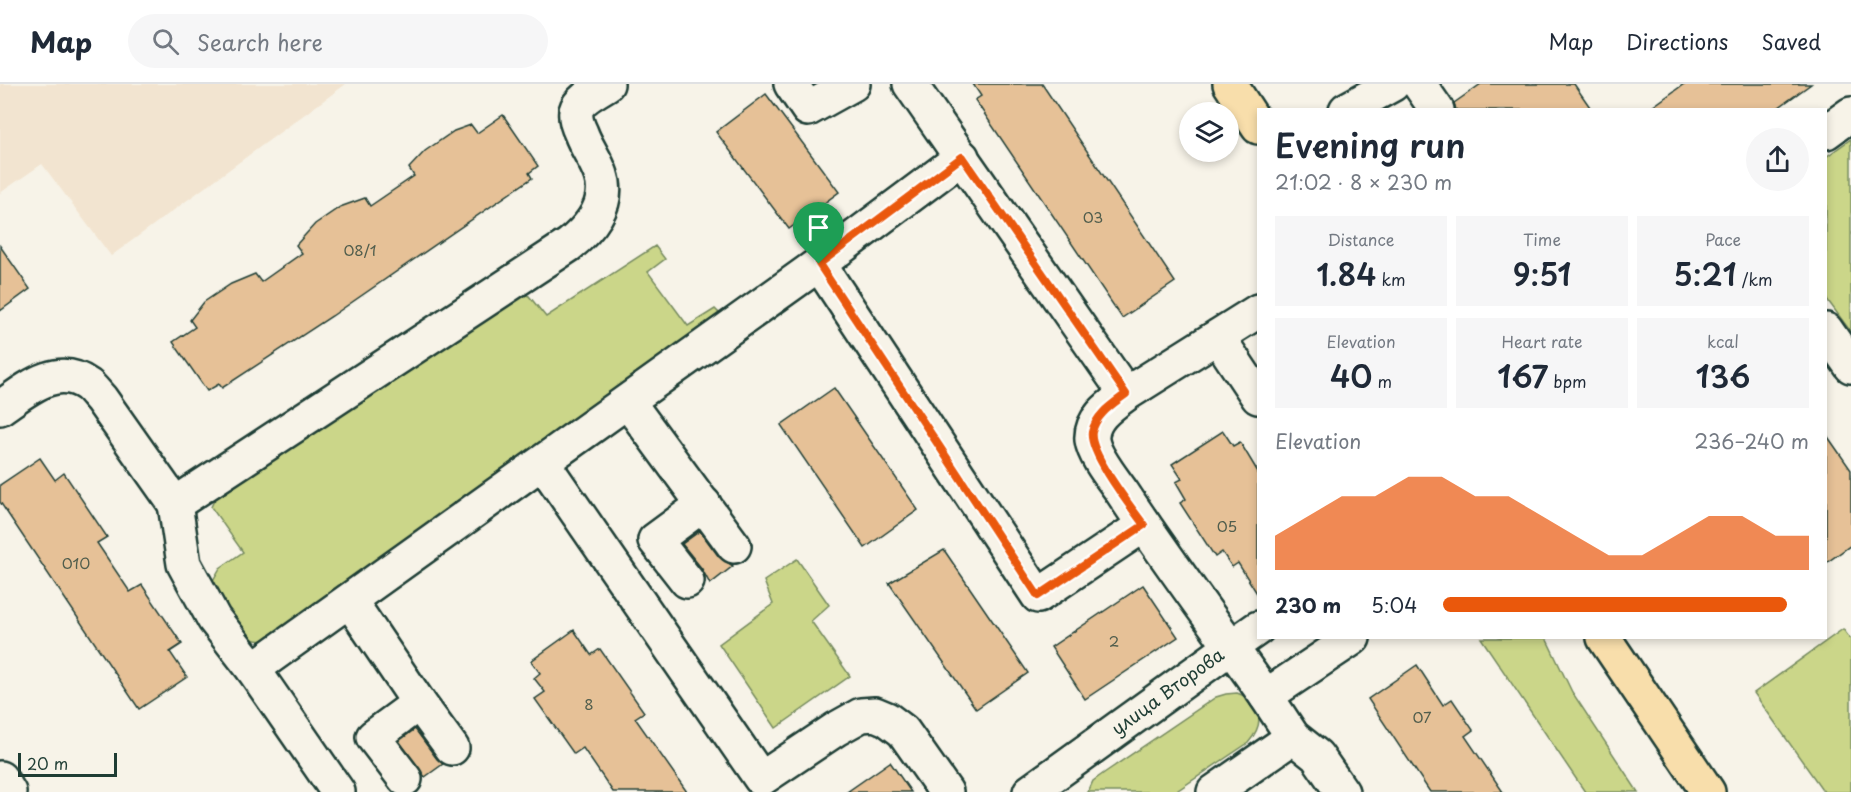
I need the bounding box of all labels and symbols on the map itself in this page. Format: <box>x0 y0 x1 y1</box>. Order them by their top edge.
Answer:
pin <box>793 202 844 264</box>
house number: 03 <box>1083 205 1103 228</box>
house number: 08/1 <box>343 238 377 261</box>
house number: 05 <box>1217 514 1237 537</box>
house number: 010 <box>62 551 90 574</box>
house number: 2 <box>1109 629 1119 652</box>
street label: улица Второва <box>1105 640 1230 741</box>
house number: 8 <box>584 692 594 715</box>
house number: 07 <box>1412 705 1432 728</box>
scale bar <box>18 750 117 778</box>

